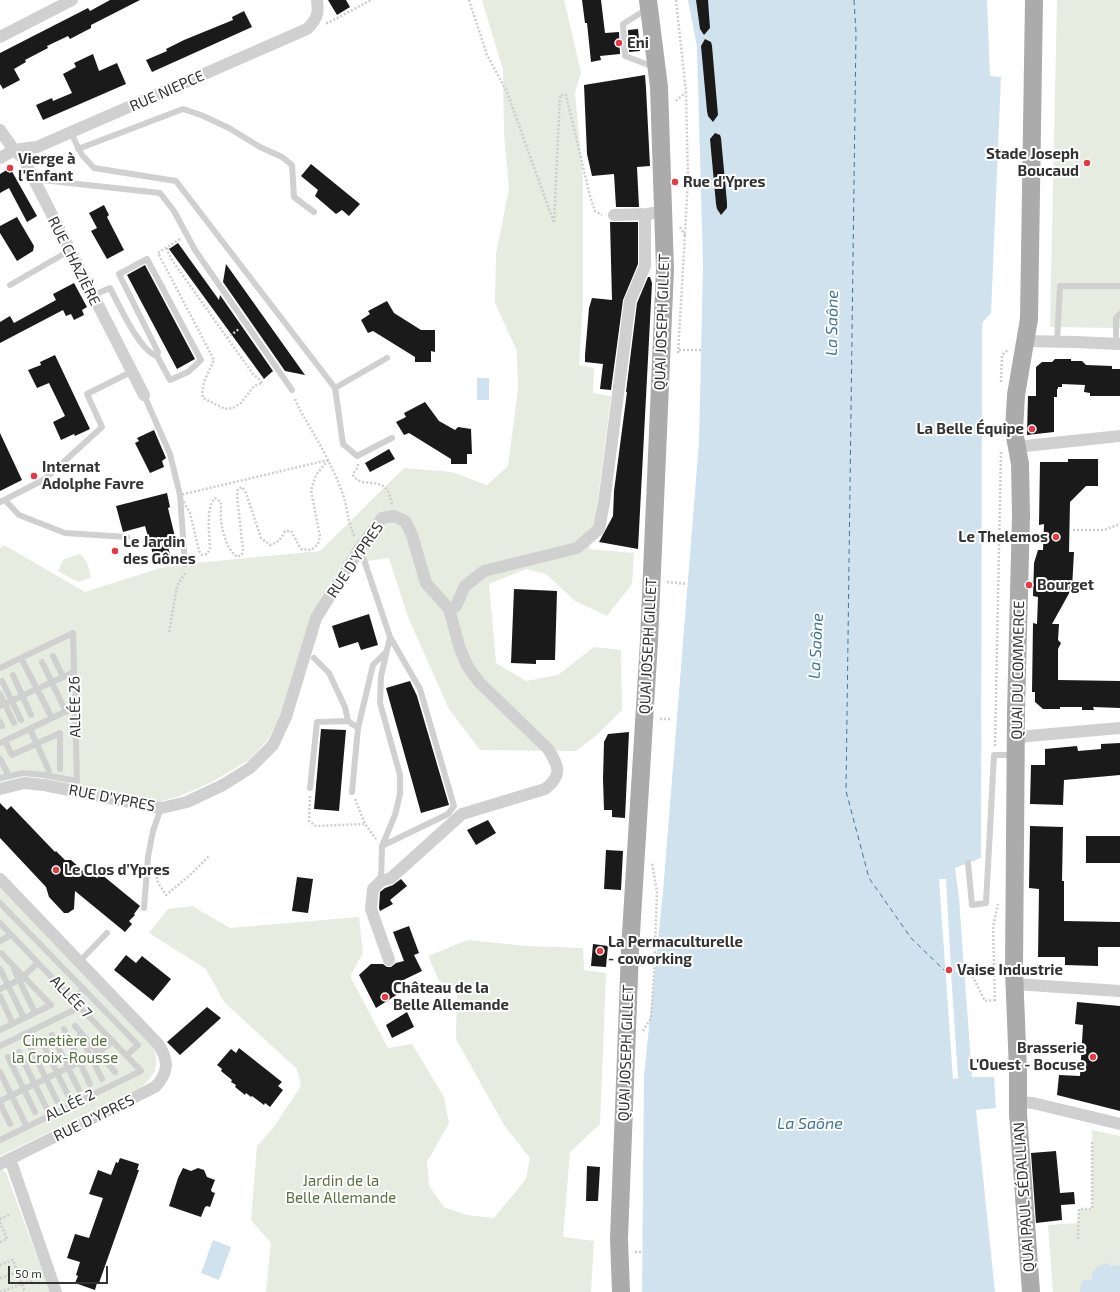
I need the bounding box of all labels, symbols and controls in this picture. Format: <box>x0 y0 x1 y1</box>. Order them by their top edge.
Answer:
place label: Eni <box>627 34 649 52</box>
marker: Eni <box>614 38 624 48</box>
street label: RUE NIEPCE <box>127 67 207 115</box>
place label: Stade Joseph Boucaud <box>986 145 1079 180</box>
place label: Vierge à l'Enfant <box>18 150 75 185</box>
marker: Stade Joseph Boucaud <box>1082 158 1092 168</box>
marker: Vierge à l'Enfant <box>5 163 15 173</box>
place label: Rue d'Ypres <box>683 173 765 191</box>
marker: Rue d'Ypres <box>670 177 680 187</box>
street label: RUE CHAZIÈRE <box>44 214 104 308</box>
street label: QUAI JOSEPH GILLET <box>651 253 673 391</box>
water label: La Saône <box>822 290 842 356</box>
place label: La Belle Équipe <box>916 420 1024 438</box>
marker: La Belle Équipe <box>1027 424 1037 434</box>
place label: Internat Adolphe Favre <box>42 458 144 493</box>
marker: Internat Adolphe Favre <box>29 471 39 481</box>
street label: RUE D'YPRES <box>323 519 387 601</box>
place label: Le Thelemos <box>958 528 1048 546</box>
marker: Le Thelemos <box>1051 532 1061 542</box>
place label: Le Jardin des Gônes <box>123 533 196 568</box>
marker: Le Jardin des Gônes <box>110 546 120 556</box>
place label: Bourget <box>1037 576 1094 594</box>
street label: QUAI JOSEPH GILLET <box>635 577 661 715</box>
marker: Bourget <box>1024 580 1034 590</box>
street label: QUAI DU COMMERCE <box>1008 600 1028 740</box>
water label: La Saône <box>805 613 827 679</box>
street label: ALLÉE 26 <box>65 676 85 738</box>
street label: RUE D'YPRES <box>67 781 157 815</box>
place label: Le Clos d'Ypres <box>64 861 170 879</box>
marker: Le Clos d'Ypres <box>51 865 61 875</box>
place label: La Permaculturelle - coworking <box>608 933 743 968</box>
marker: La Permaculturelle - coworking <box>595 946 605 956</box>
place label: Vaise Industrie <box>957 961 1063 979</box>
marker: Vaise Industrie <box>944 965 954 975</box>
street label: ALLÉE 7 <box>46 972 96 1022</box>
place label: Château de la Belle Allemande <box>393 979 509 1014</box>
street label: QUAI JOSEPH GILLET <box>615 984 637 1122</box>
marker: Château de la Belle Allemande <box>380 992 390 1002</box>
park label: Cimetière de la Croix-Rousse <box>12 1032 118 1067</box>
place label: Brasserie L'Ouest - Bocuse <box>969 1039 1085 1074</box>
marker: Brasserie L'Ouest - Bocuse <box>1088 1052 1098 1062</box>
street label: ALLÉE 2 <box>42 1085 98 1125</box>
street label: RUE D'YPRES <box>51 1091 137 1145</box>
water label: La Saône <box>777 1114 843 1134</box>
street label: QUAI PAUL SÉDALLIAN <box>1010 1121 1038 1273</box>
park label: Jardin de la Belle Allemande <box>286 1172 396 1207</box>
scale bar <box>10 1258 110 1284</box>
text: 50 m <box>15 1266 42 1280</box>

